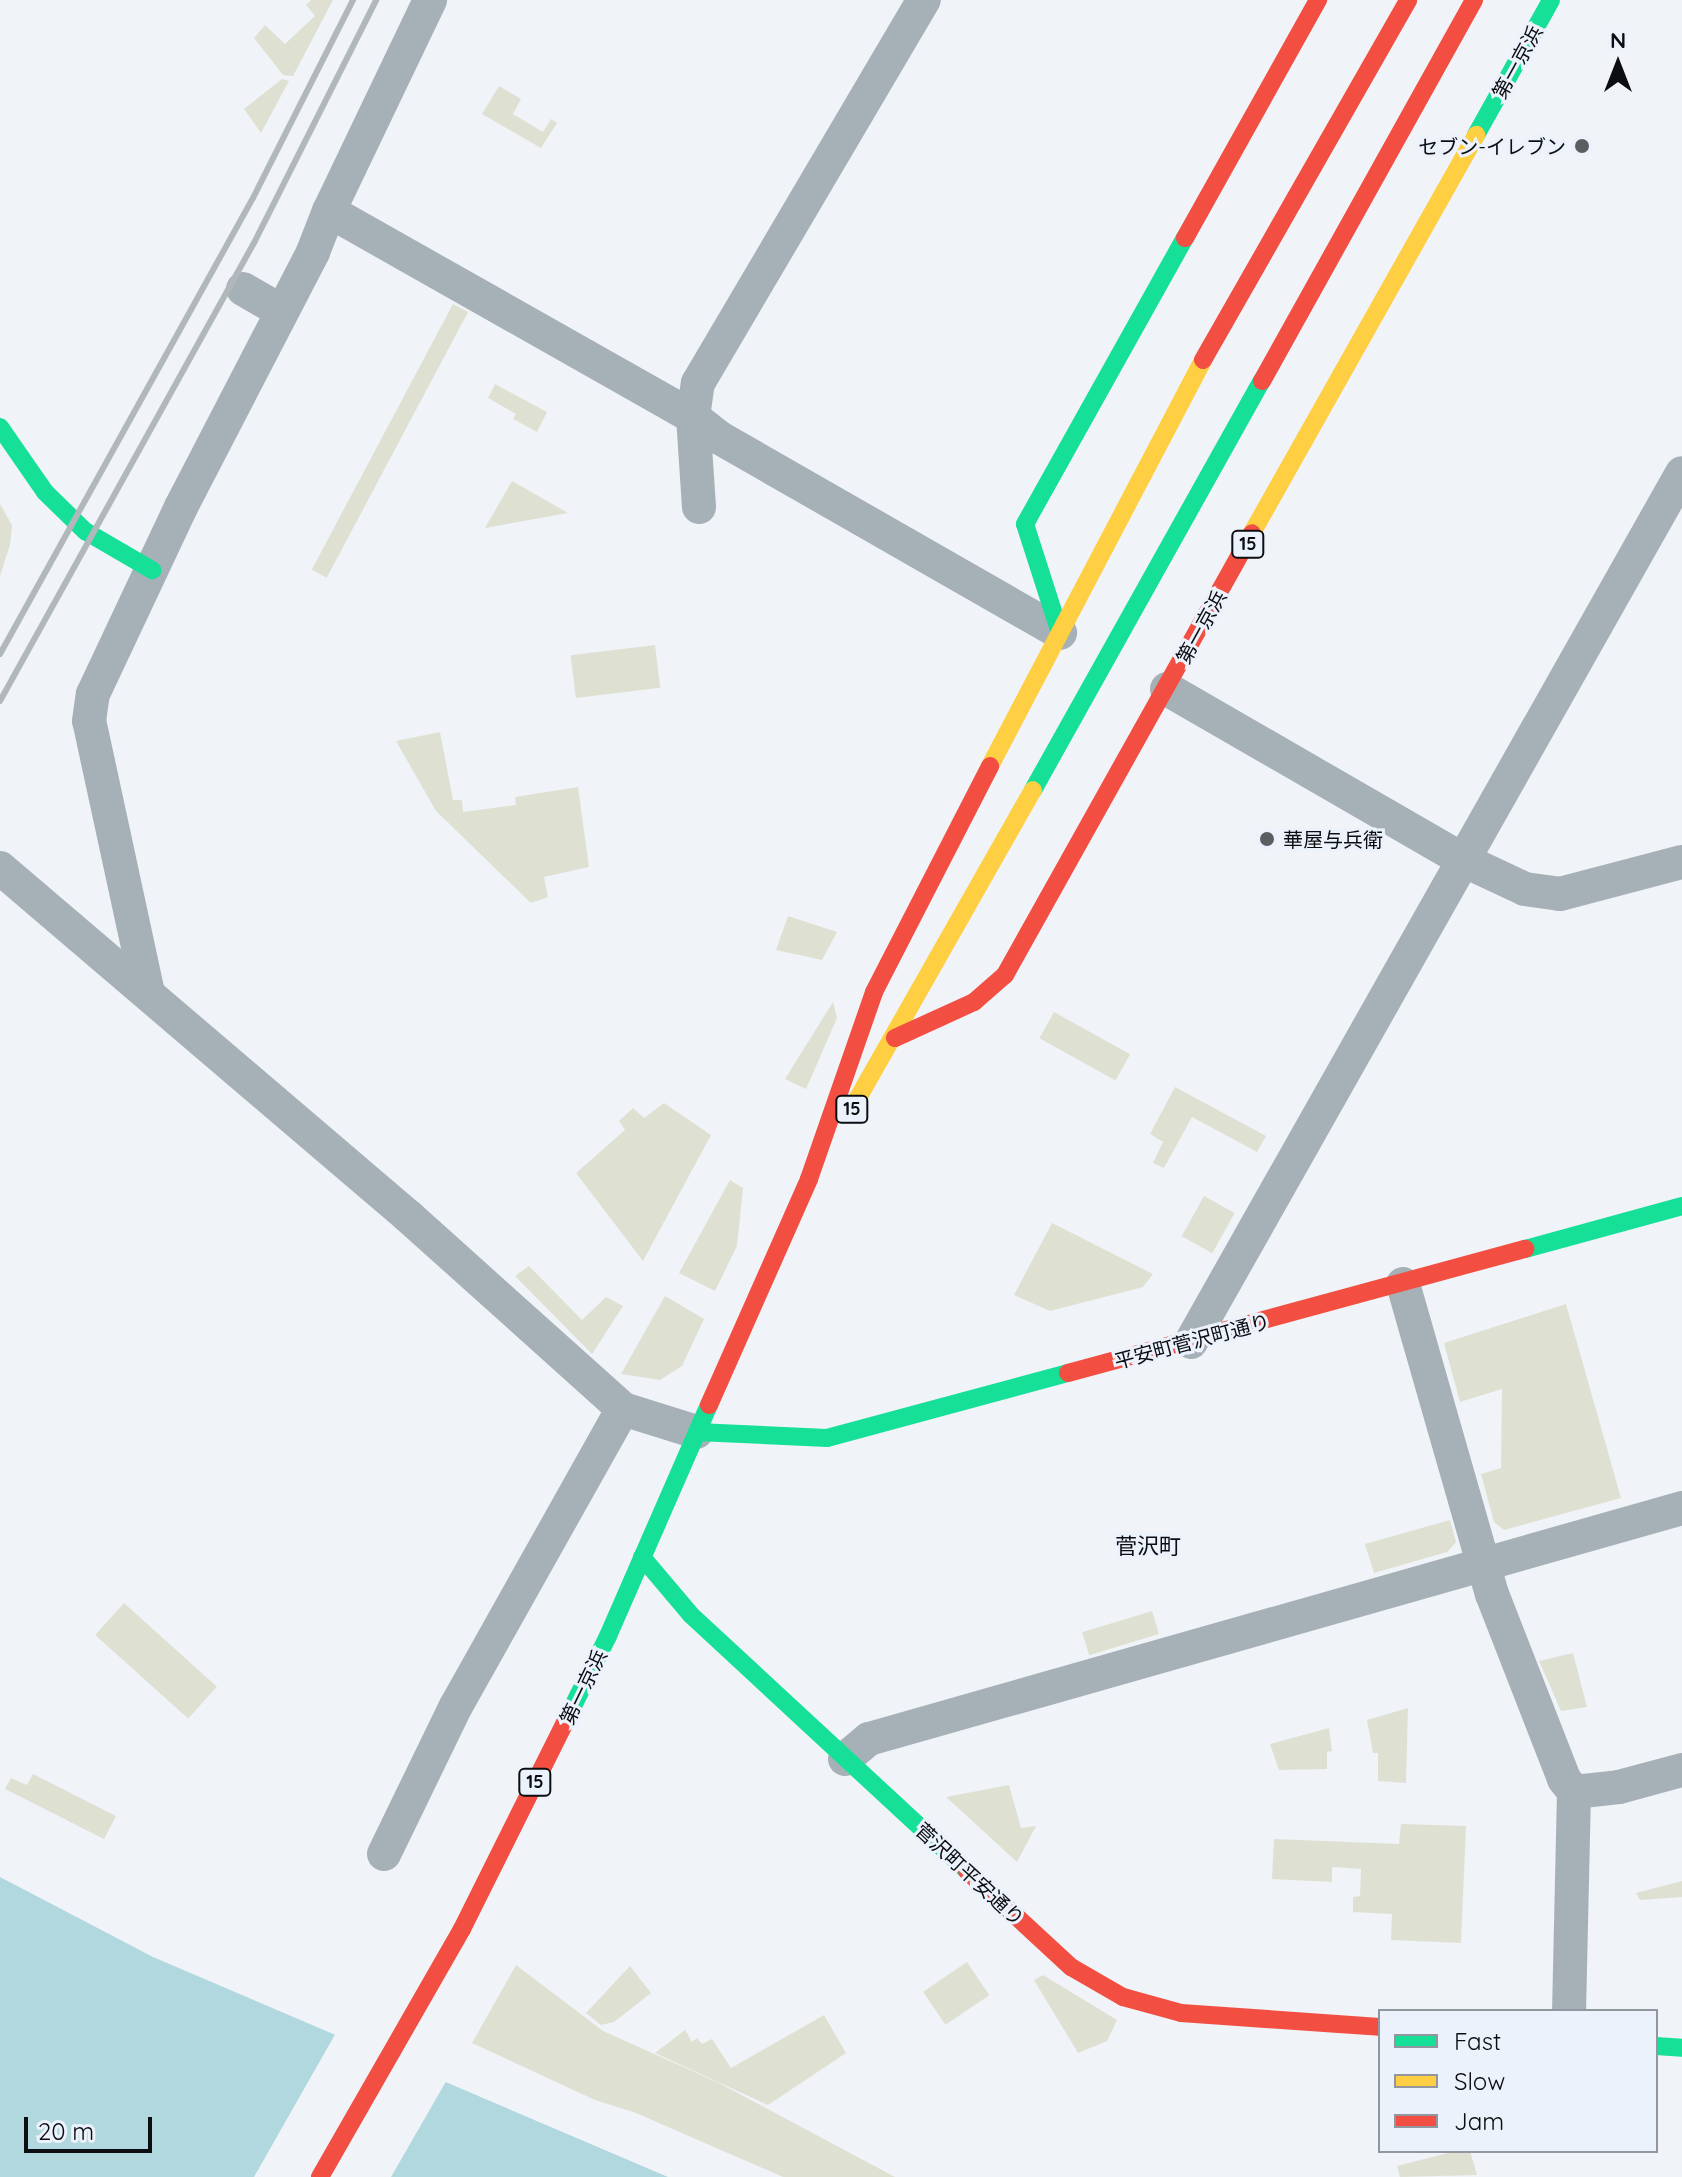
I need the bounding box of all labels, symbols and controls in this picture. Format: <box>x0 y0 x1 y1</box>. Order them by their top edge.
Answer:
street label: 第一京浜 <box>1487 21 1547 103</box>
north arrow <box>1578 24 1658 104</box>
text: N <box>1610 26 1626 54</box>
place label: セブン-イレブン <box>1418 134 1566 158</box>
marker: セブン-イレブン <box>1573 137 1591 155</box>
road number: 15 <box>1230 530 1266 558</box>
street label: 第一京浜 <box>1171 586 1231 668</box>
place label: 華屋与兵衛 <box>1283 827 1383 851</box>
marker: 華屋与兵衛 <box>1258 830 1276 848</box>
road number: 15 <box>834 1095 870 1123</box>
street label: 平安町菅沢町通り <box>1112 1309 1272 1373</box>
district label: 菅沢町 <box>1115 1534 1181 1560</box>
street label: 第一京浜 <box>555 1646 611 1728</box>
road number: 15 <box>517 1768 553 1796</box>
street label: 菅沢町平安通り <box>911 1817 1029 1931</box>
legend <box>1378 2009 1658 2153</box>
text: Fast <box>1454 2026 1501 2056</box>
text: Slow <box>1454 2066 1505 2096</box>
scale bar <box>28 2101 156 2151</box>
text: Jam <box>1454 2106 1504 2136</box>
text: 20 m <box>38 2116 94 2146</box>

